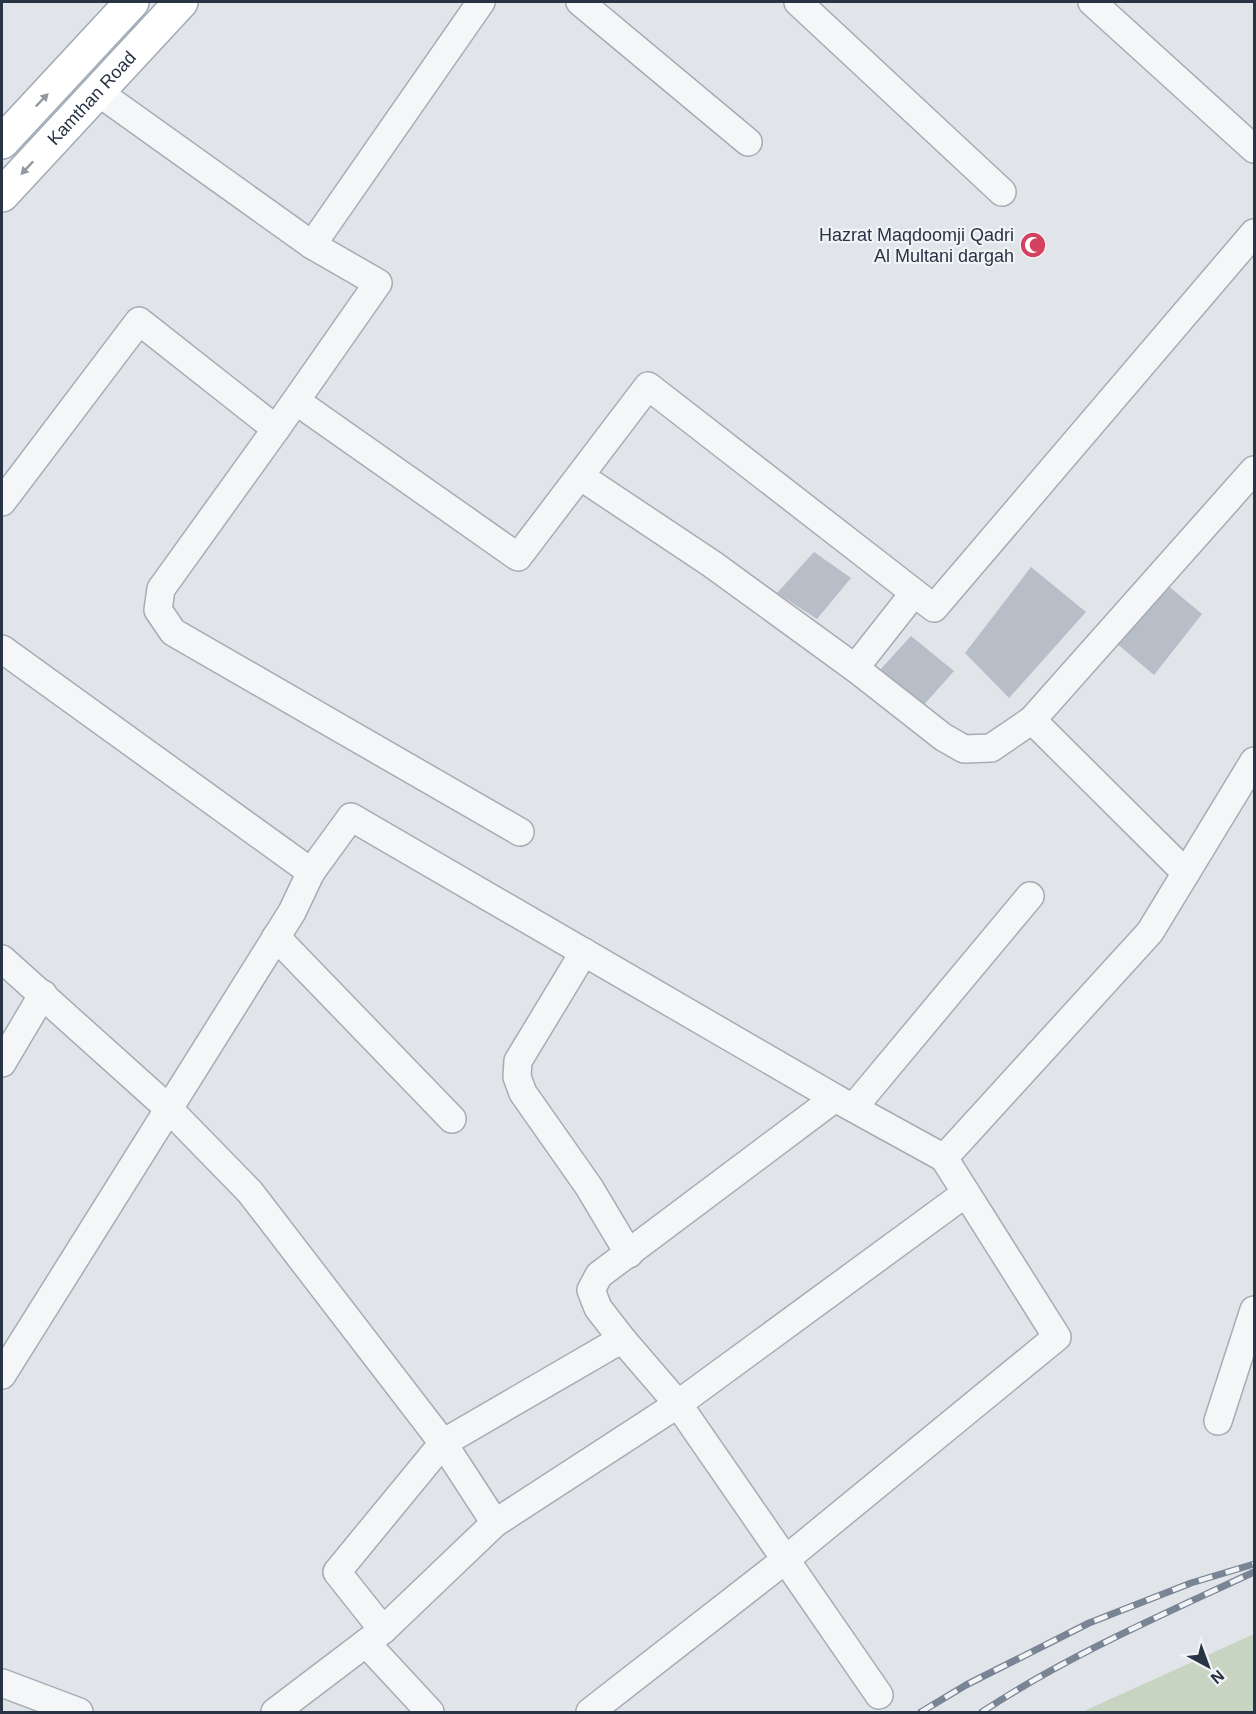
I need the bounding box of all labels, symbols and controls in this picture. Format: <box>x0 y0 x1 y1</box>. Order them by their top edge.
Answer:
street label: Kamthan Road <box>44 47 140 149</box>
one-way arrow <box>35 92 49 107</box>
one-way arrow <box>21 160 34 175</box>
place label: Hazrat Maqdoomji Qadri Al Multani dargah <box>819 225 1014 266</box>
mosque icon: Hazrat Maqdoomji Qadri Al Multani dargah <box>1018 230 1048 260</box>
north arrow <box>1178 1636 1238 1696</box>
text: N <box>1208 1667 1227 1687</box>

